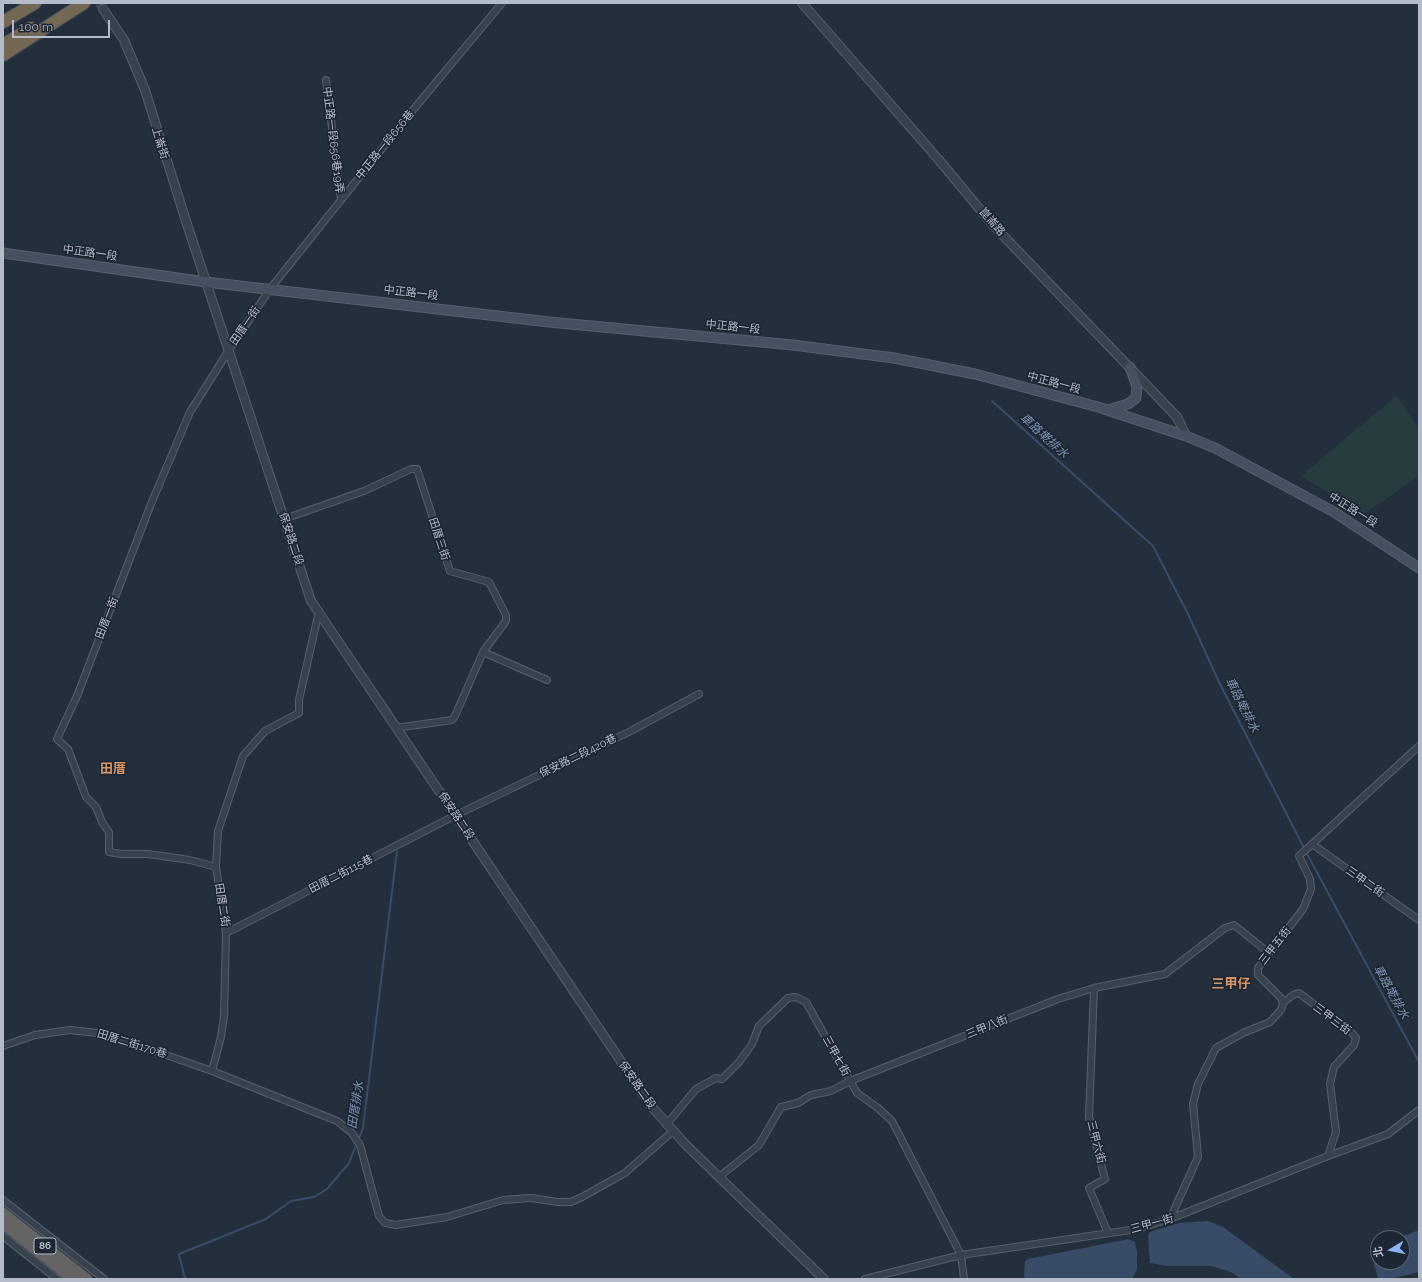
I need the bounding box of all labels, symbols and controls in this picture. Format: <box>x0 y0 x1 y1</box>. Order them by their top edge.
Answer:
scale bar <box>14 12 112 38</box>
text: 100 m <box>19 20 53 34</box>
street label: 中正路一段656巷19弄 <box>320 86 346 194</box>
street label: 中正路一段656巷 <box>353 108 417 182</box>
street label: 上崙街 <box>149 125 171 161</box>
street label: 崑崙路 <box>976 205 1008 239</box>
street label: 中正路一段 <box>62 243 118 263</box>
street label: 中正路一段 <box>383 283 439 303</box>
street label: 田厝一街 <box>227 304 263 348</box>
street label: 中正路一段 <box>705 318 761 336</box>
street label: 中正路一段 <box>1026 370 1082 396</box>
water label: 車路墘排水 <box>1017 411 1071 461</box>
street label: 中正路一段 <box>1326 490 1380 530</box>
street label: 保安路二段 <box>276 511 306 567</box>
street label: 田厝三街 <box>426 516 452 562</box>
street label: 田厝一街 <box>93 595 121 641</box>
water label: 車路墘排水 <box>1222 675 1262 735</box>
street label: 保安路二段420巷 <box>537 732 619 780</box>
district label: 田厝 <box>100 761 126 777</box>
street label: 保安路二段 <box>435 790 477 842</box>
street label: 田厝二街115巷 <box>307 852 375 896</box>
street label: 三甲二街 <box>1343 864 1387 900</box>
street label: 田厝二街 <box>212 882 232 928</box>
street label: 三甲五街 <box>1256 925 1294 967</box>
water label: 車路墘排水 <box>1370 962 1412 1022</box>
district label: 三甲仔 <box>1212 976 1250 992</box>
street label: 三甲三街 <box>1310 1000 1354 1038</box>
street label: 三甲八街 <box>964 1013 1010 1041</box>
street label: 田厝二街170巷 <box>96 1027 168 1061</box>
street label: 三甲七街 <box>820 1034 852 1078</box>
street label: 保安路二段 <box>616 1059 658 1111</box>
water label: 田厝排水 <box>345 1080 367 1130</box>
street label: 三甲六街 <box>1084 1119 1108 1165</box>
street label: 三甲一街 <box>1129 1212 1175 1236</box>
north arrow <box>1370 1230 1410 1270</box>
road number: 86 <box>34 1238 56 1254</box>
text: 北 <box>1371 1245 1386 1259</box>

